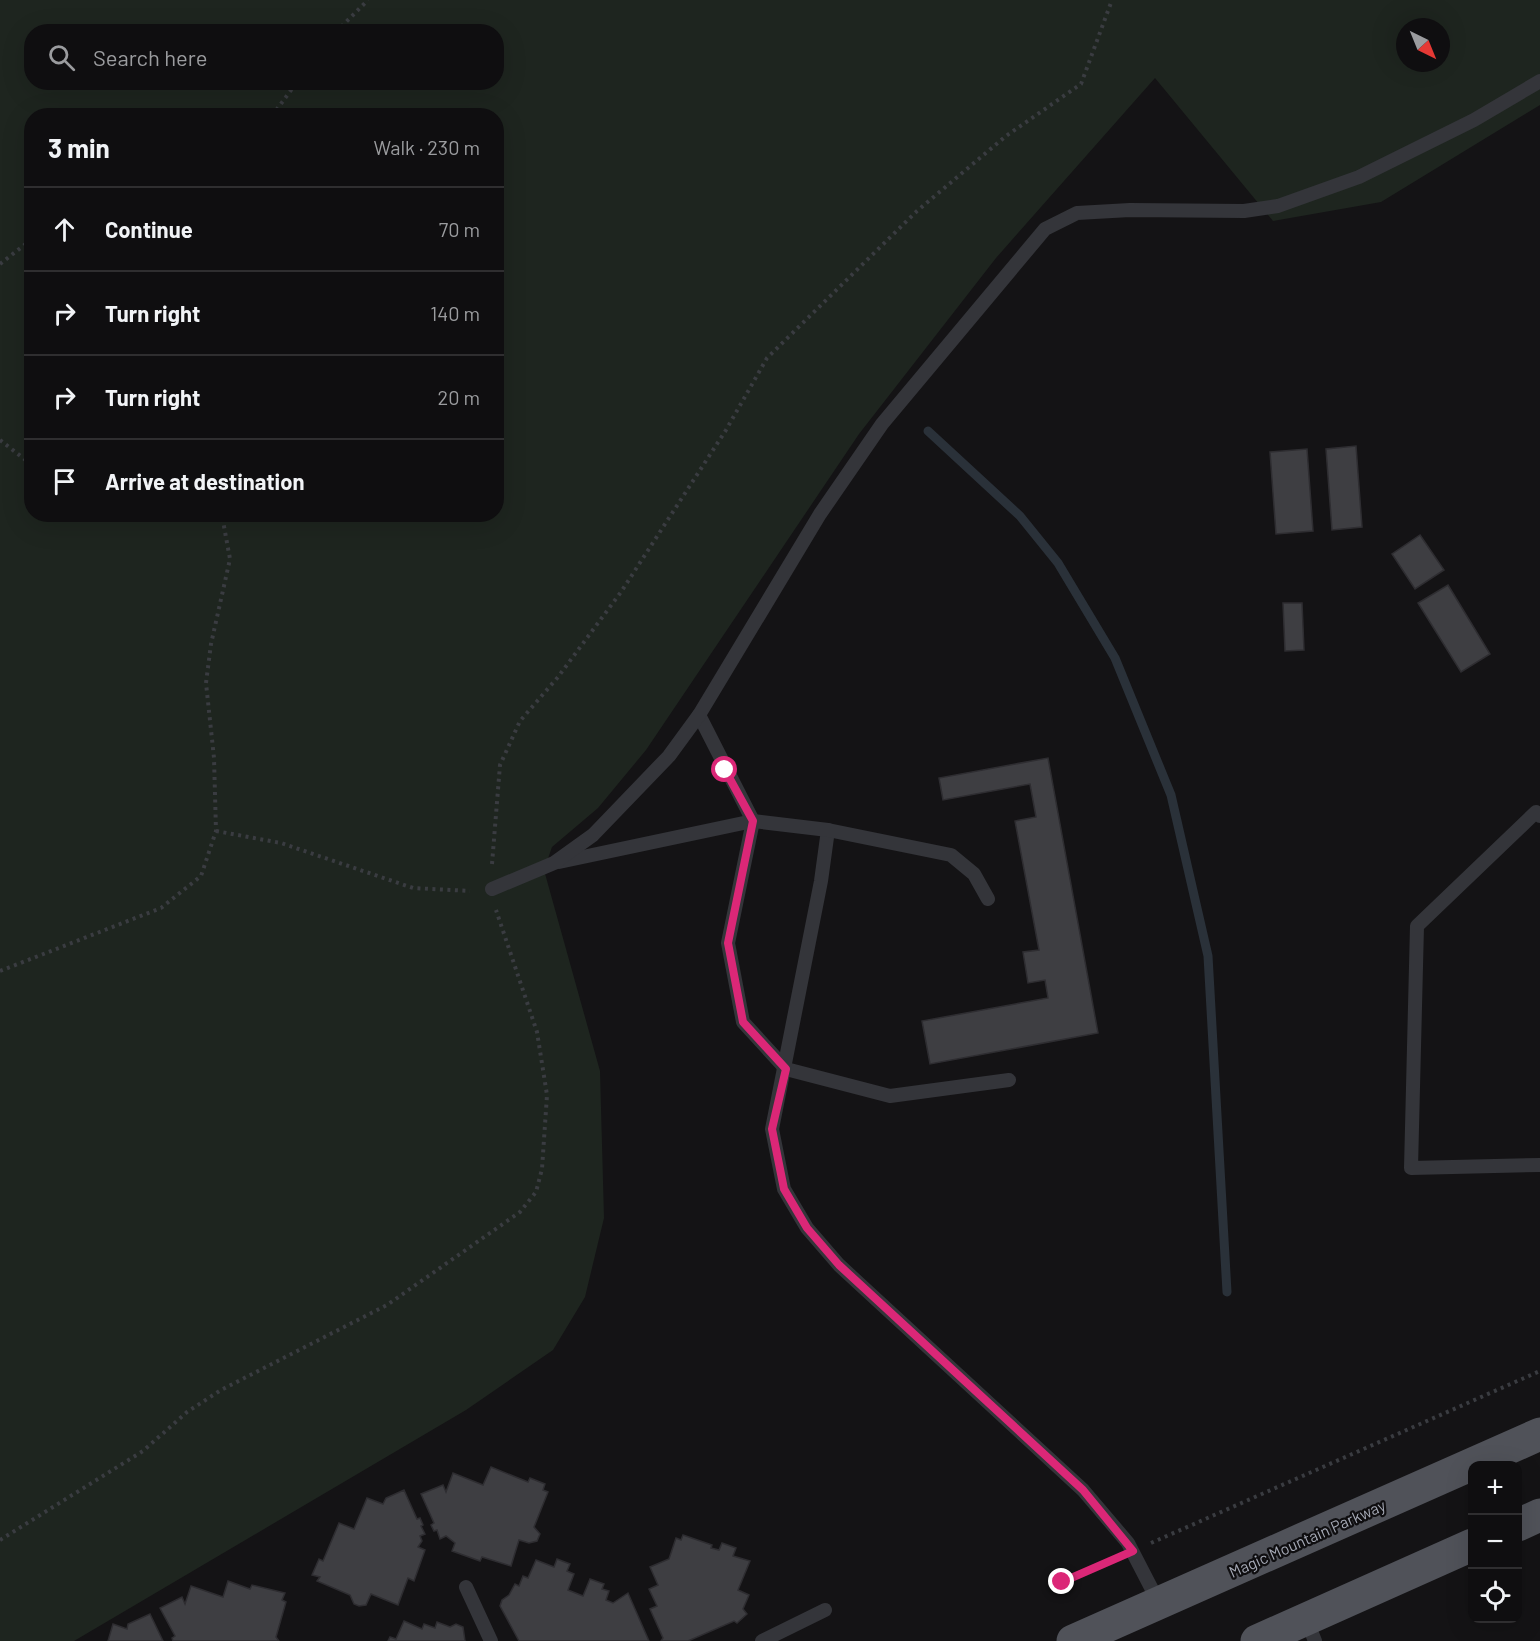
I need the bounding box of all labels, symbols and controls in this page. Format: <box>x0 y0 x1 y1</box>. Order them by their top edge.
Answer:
north arrow <box>1396 18 1450 72</box>
search box <box>24 24 504 90</box>
icon: search <box>45 41 78 74</box>
text: Search here <box>93 44 207 70</box>
text: 3 min <box>48 132 110 163</box>
text: Walk · 230 m <box>374 135 480 159</box>
icon: ahead <box>48 213 81 246</box>
text: Continue <box>105 216 193 242</box>
text: 70 m <box>439 217 480 241</box>
icon: right <box>48 297 81 330</box>
text: Turn right <box>105 300 200 326</box>
text: 140 m <box>430 301 480 325</box>
icon: right <box>48 381 81 414</box>
text: Turn right <box>105 384 200 410</box>
text: 20 m <box>437 385 480 409</box>
icon: arrive <box>48 465 81 498</box>
text: Arrive at destination <box>105 468 304 494</box>
route start <box>711 756 737 782</box>
map controls <box>1468 1461 1522 1623</box>
button: + <box>1468 1461 1522 1515</box>
street label: Magic Mountain Parkway <box>1226 1495 1389 1581</box>
button: − <box>1468 1515 1522 1569</box>
route end <box>1048 1568 1074 1594</box>
button: locate <box>1468 1569 1522 1623</box>

